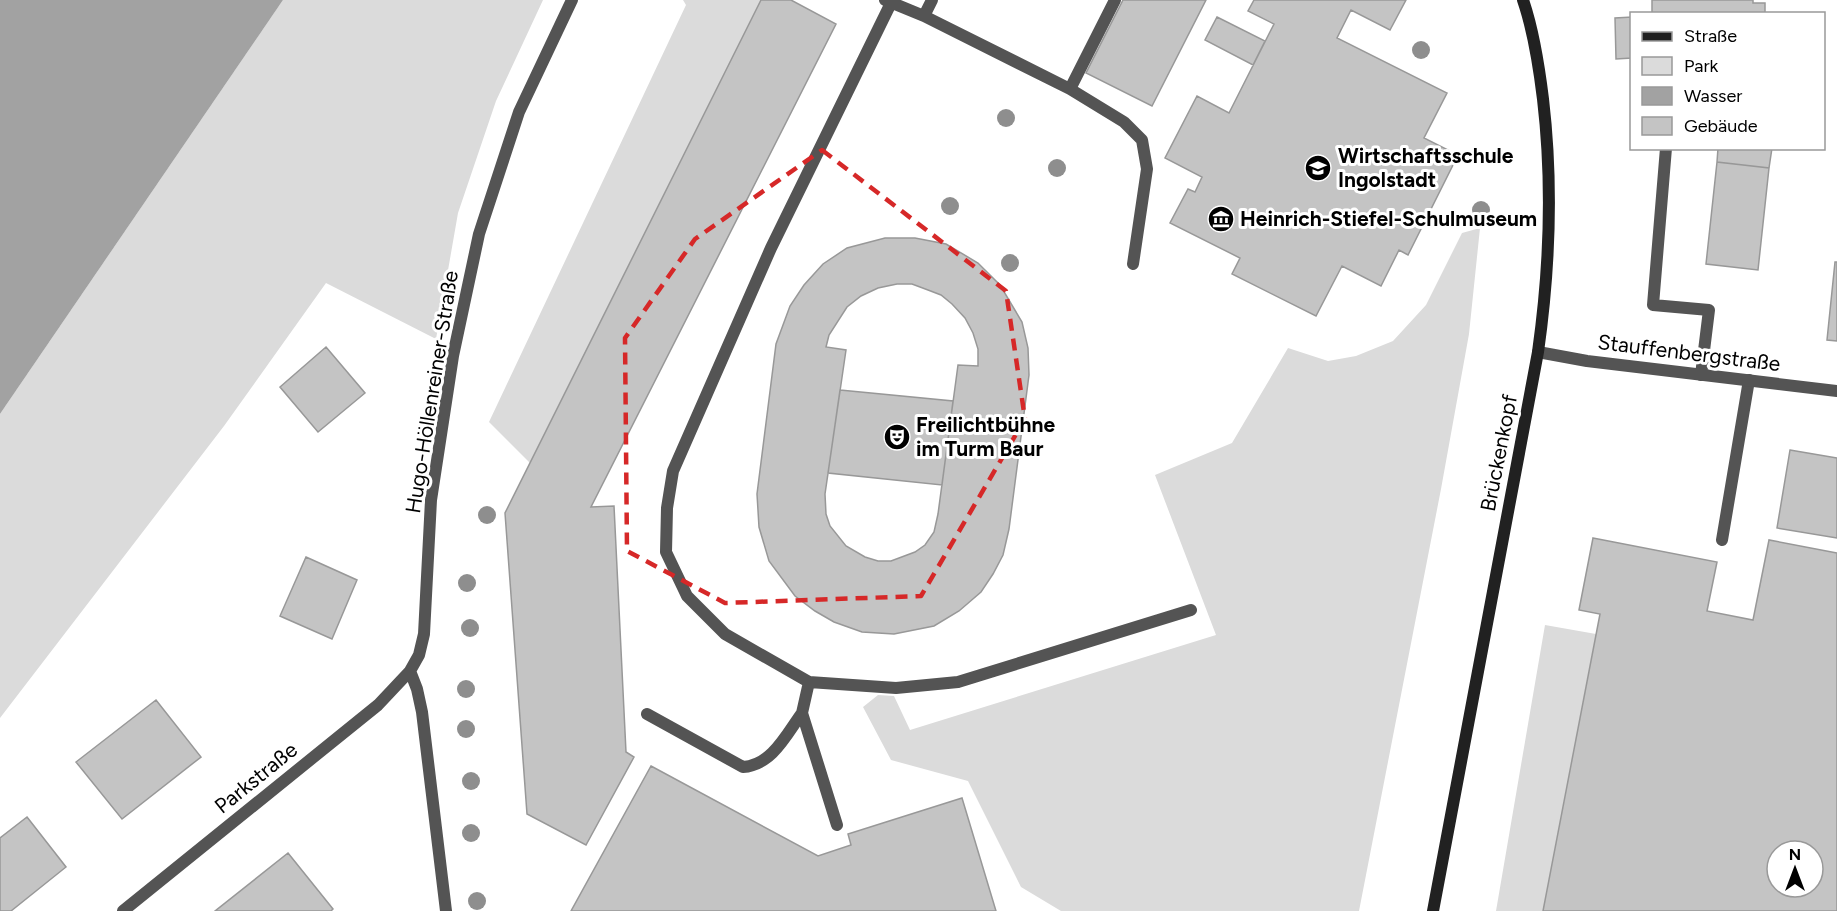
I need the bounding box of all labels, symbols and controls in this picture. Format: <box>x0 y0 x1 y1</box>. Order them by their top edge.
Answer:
legend <box>1630 12 1825 150</box>
text: Straße <box>1684 25 1737 47</box>
text: Park <box>1684 55 1719 77</box>
text: Wasser <box>1684 85 1742 107</box>
text: Gebäude <box>1684 115 1758 137</box>
place label: Wirtschaftsschule Ingolstadt <box>1338 143 1514 192</box>
school or university icon: Wirtschaftsschule Ingolstadt <box>1303 153 1333 183</box>
museum icon: Heinrich-Stiefel-Schulmuseum <box>1206 204 1236 234</box>
place label: Heinrich-Stiefel-Schulmuseum <box>1240 206 1537 231</box>
street label: Hugo-Höllenreiner-Straße <box>400 269 463 515</box>
street label: Stauffenbergstraße <box>1596 329 1782 376</box>
street label: Brückenkopf <box>1475 392 1522 513</box>
place label: Freilichtbühne im Turm Baur <box>916 412 1055 461</box>
theatre icon: Freilichtbühne im Turm Baur <box>882 422 912 452</box>
street label: Parkstraße <box>209 737 302 818</box>
north arrow <box>1765 839 1825 899</box>
text: N <box>1789 845 1801 864</box>

